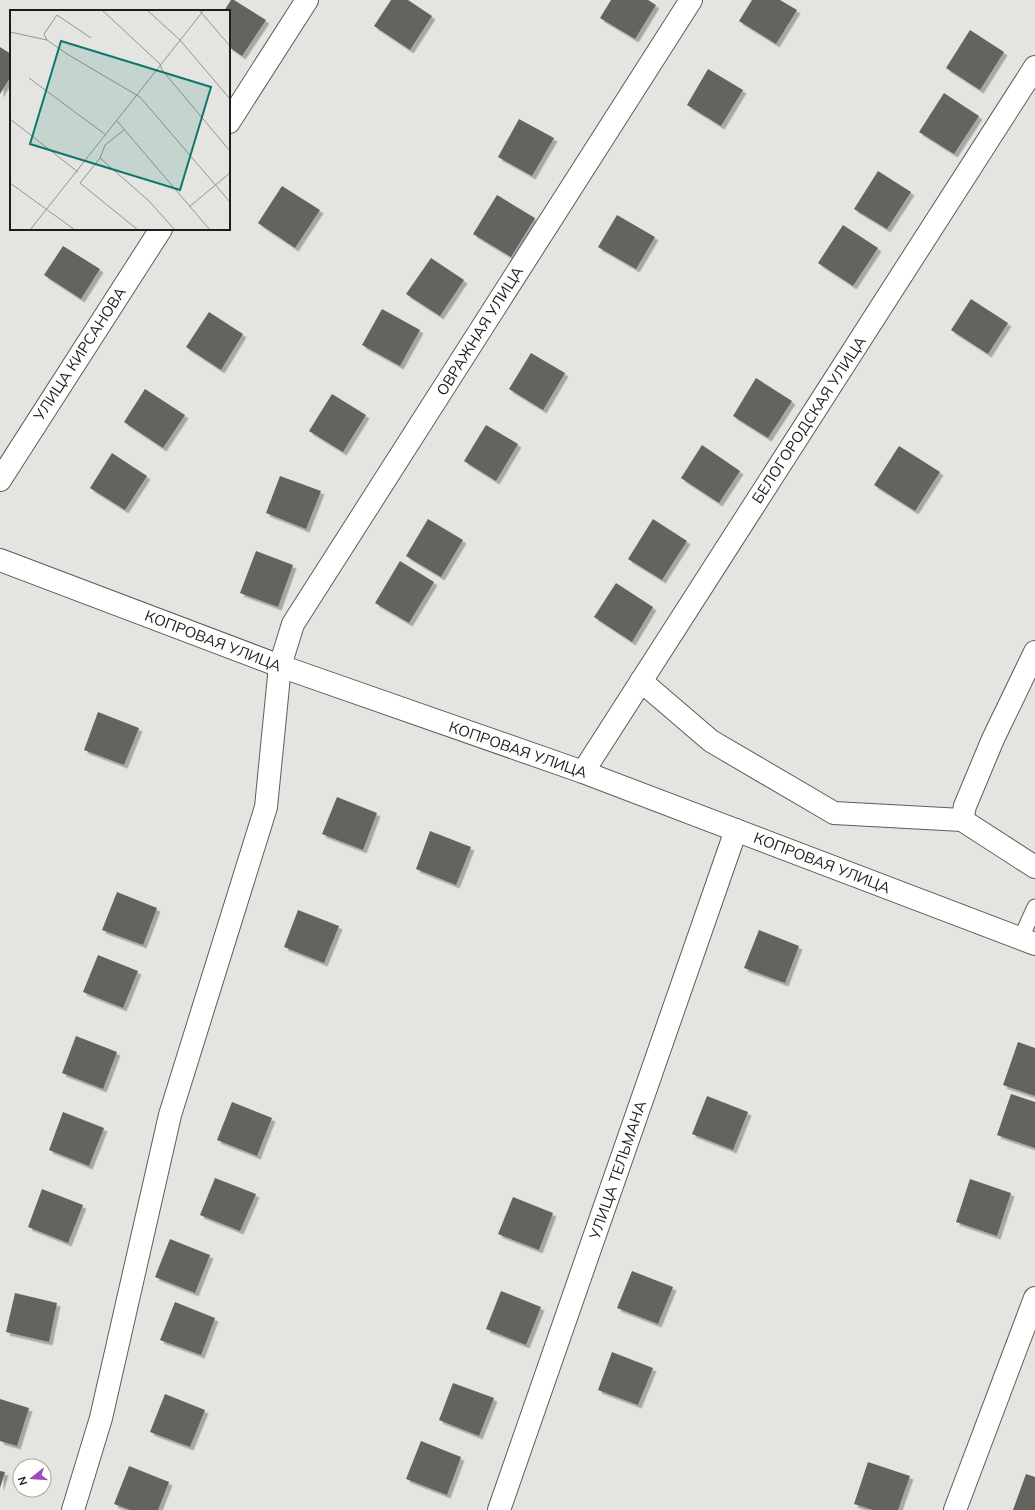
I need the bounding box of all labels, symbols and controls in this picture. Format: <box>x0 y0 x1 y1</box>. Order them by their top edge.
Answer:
inset map <box>10 10 230 230</box>
street label: ОВРАЖНАЯ УЛИЦА <box>432 263 527 399</box>
street label: УЛИЦА КИРСАНОВА <box>29 283 130 425</box>
street label: БЕЛОГОРОДСКАЯ УЛИЦА <box>747 333 870 507</box>
street label: КОПРОВАЯ УЛИЦА <box>142 606 284 675</box>
street label: КОПРОВАЯ УЛИЦА <box>447 717 590 782</box>
street label: КОПРОВАЯ УЛИЦА <box>751 828 893 897</box>
street label: УЛИЦА ТЕЛЬМАНА <box>585 1098 650 1243</box>
north arrow <box>12 1458 52 1498</box>
text: N <box>15 1475 30 1487</box>

